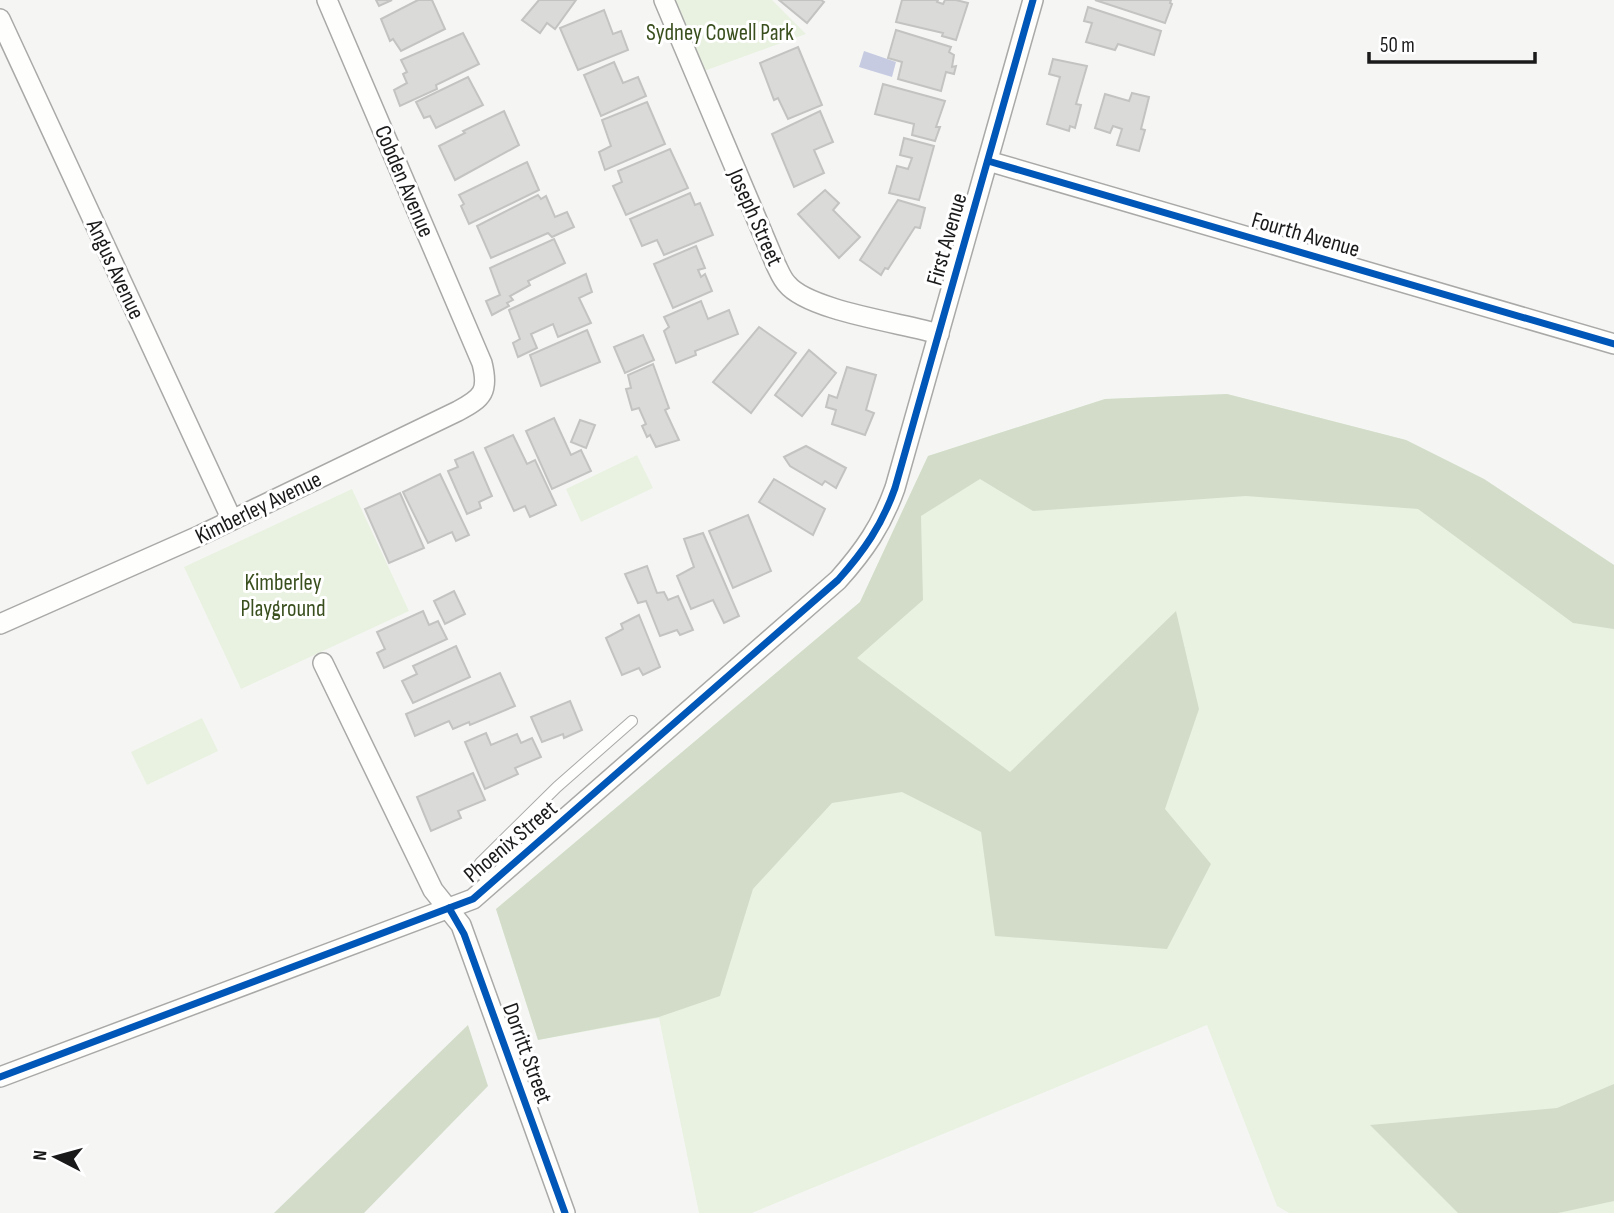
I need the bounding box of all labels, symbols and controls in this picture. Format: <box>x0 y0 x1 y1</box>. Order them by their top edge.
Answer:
park label: Sydney Cowell Park <box>646 19 794 47</box>
scale bar <box>1369 21 1535 65</box>
text: 50 m <box>1380 33 1415 58</box>
street label: Cobden Avenue <box>368 121 440 241</box>
street label: Joseph Street <box>721 164 789 270</box>
street label: First Avenue <box>920 190 973 289</box>
street label: Fourth Avenue <box>1248 206 1363 264</box>
street label: Angus Avenue <box>79 214 150 324</box>
street label: Kimberley Avenue <box>191 465 326 551</box>
park label: Kimberley Playground <box>241 569 326 623</box>
street label: Phoenix Street <box>458 795 563 889</box>
street label: Dorritt Street <box>496 999 558 1107</box>
north arrow <box>21 1122 91 1192</box>
text: N <box>29 1149 53 1162</box>

